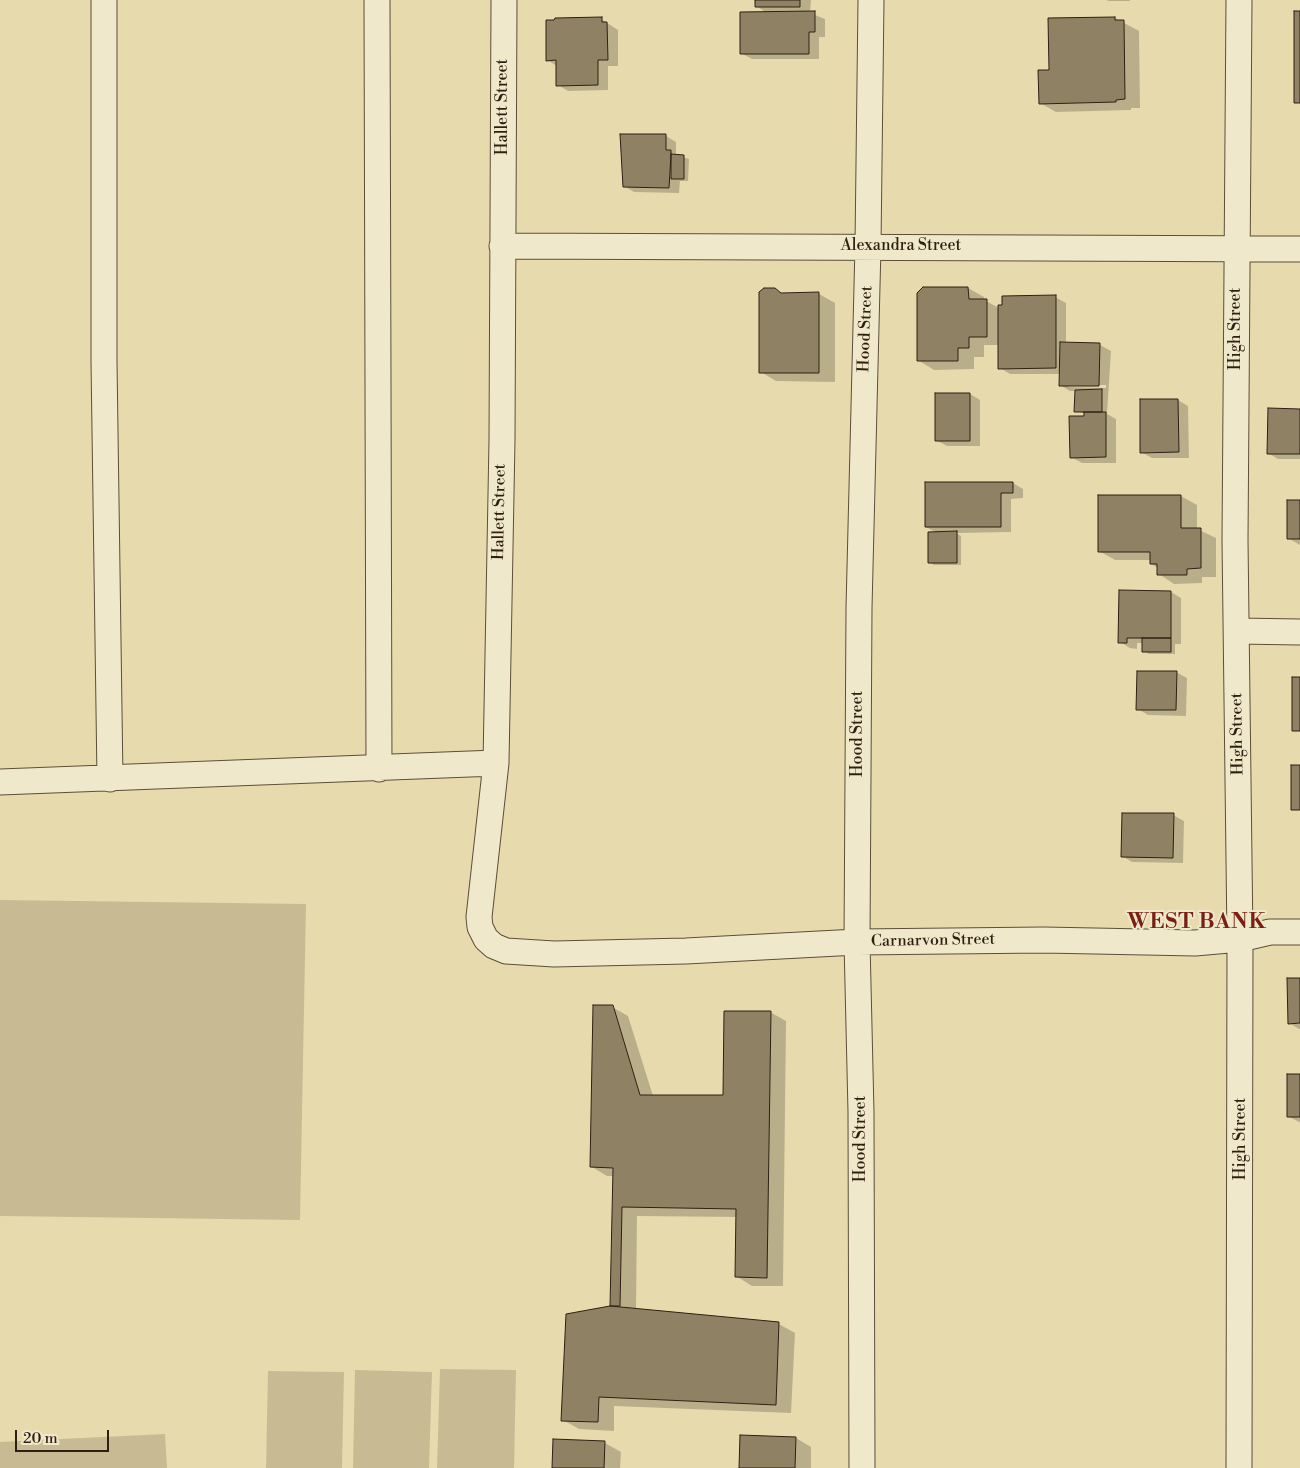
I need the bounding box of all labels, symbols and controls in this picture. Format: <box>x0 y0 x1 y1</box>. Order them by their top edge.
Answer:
street label: Hallett Street <box>493 59 513 155</box>
street label: Alexandra Street <box>841 236 961 256</box>
street label: Hood Street <box>855 285 877 373</box>
street label: High Street <box>1226 288 1246 370</box>
street label: Hallett Street <box>490 464 510 560</box>
street label: Hood Street <box>848 691 868 777</box>
street label: High Street <box>1228 693 1248 775</box>
district label: WEST BANK <box>1126 910 1268 936</box>
street label: Carnarvon Street <box>871 930 995 952</box>
street label: Hood Street <box>851 1096 871 1182</box>
street label: High Street <box>1231 1098 1251 1180</box>
scale bar <box>18 1420 111 1452</box>
text: 20 m <box>23 1429 58 1448</box>

